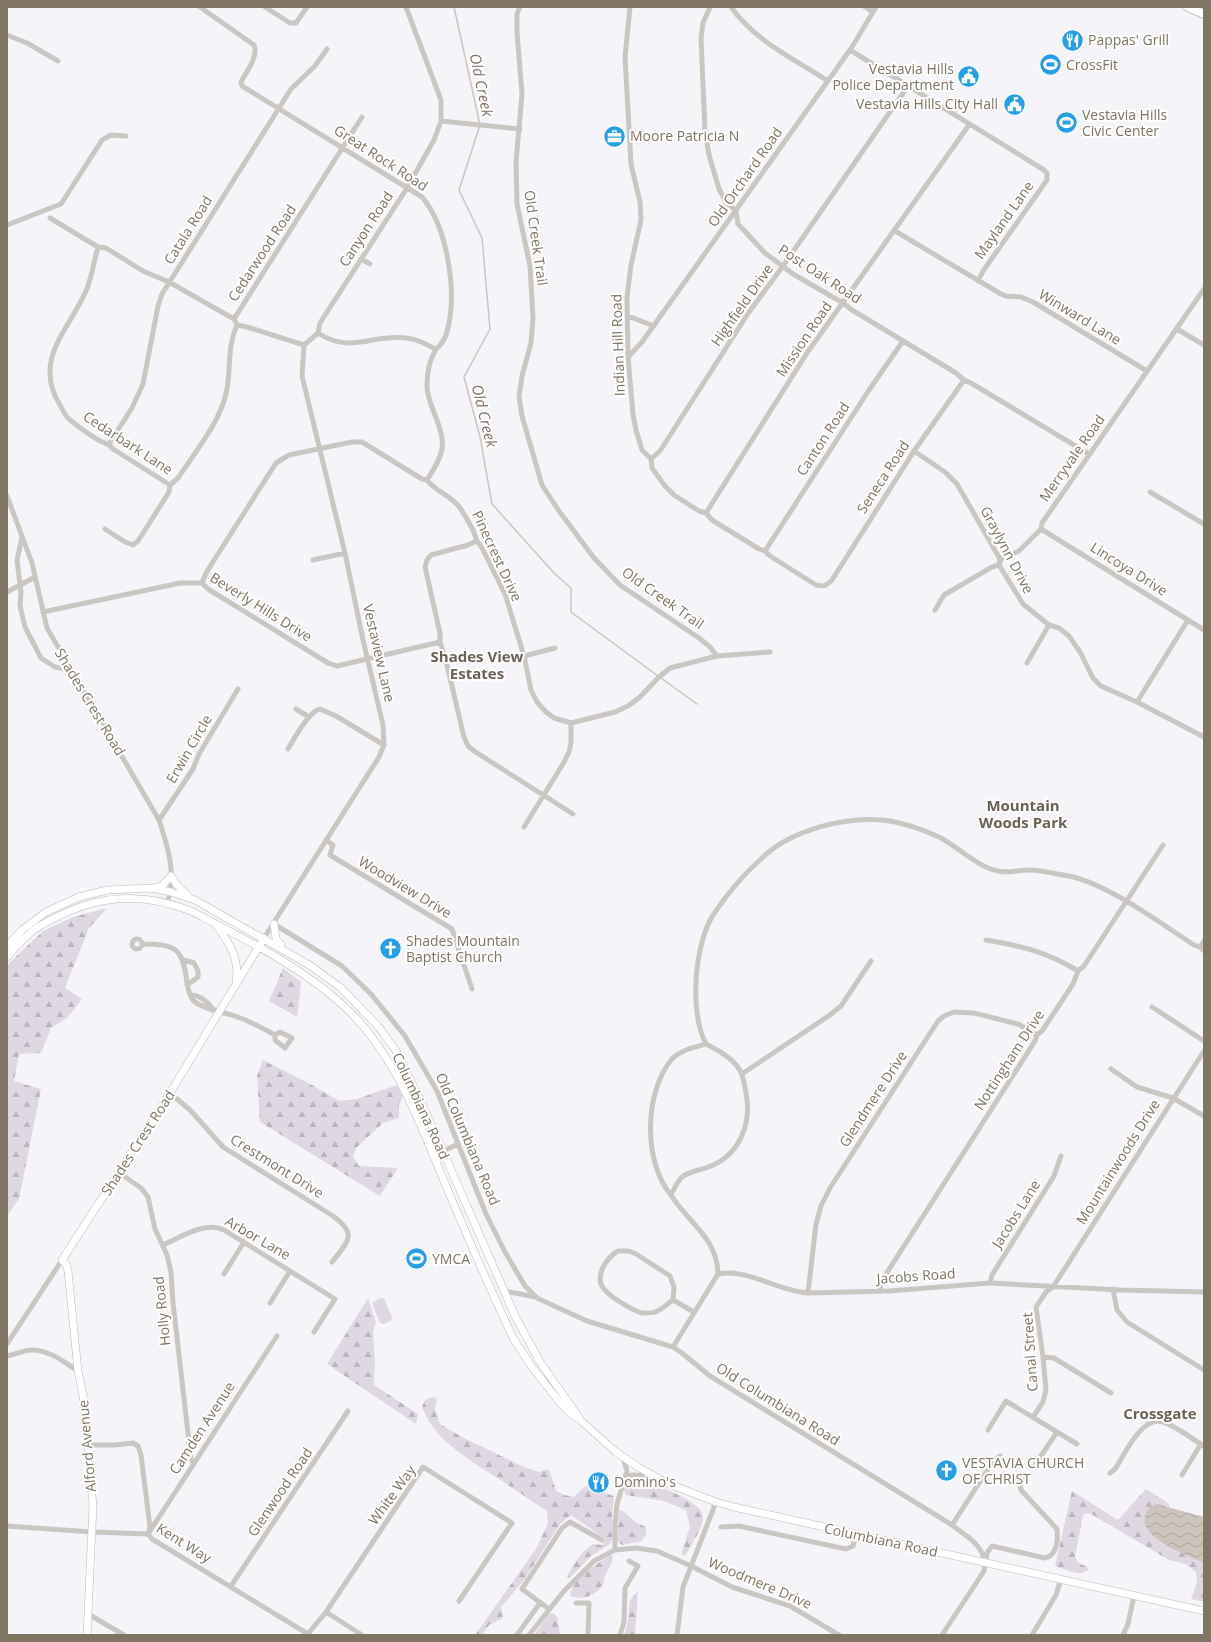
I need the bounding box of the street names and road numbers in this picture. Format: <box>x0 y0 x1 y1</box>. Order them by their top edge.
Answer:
street label: Great Rock Road <box>331 120 432 195</box>
street label: Old Orchard Road <box>703 123 786 230</box>
street label: Mayland Lane <box>970 177 1038 262</box>
street label: Canyon Road <box>334 187 397 270</box>
street label: Old Creek Trail <box>520 189 553 287</box>
street label: Catala Road <box>159 192 216 268</box>
street label: Cedarwood Road <box>223 201 300 305</box>
street label: Post Oak Road <box>775 240 865 307</box>
street label: Highfield Drive <box>706 260 777 350</box>
street label: Winward Lane <box>1035 284 1125 349</box>
street label: Indian Hill Road <box>606 293 629 397</box>
street label: Mission Road <box>771 297 836 380</box>
street label: Canton Road <box>792 398 853 479</box>
street label: Cedarbark Lane <box>80 406 177 479</box>
street label: Merryvale Road <box>1035 410 1109 505</box>
street label: Seneca Road <box>852 437 913 517</box>
street label: Graylynn Drive <box>976 503 1039 597</box>
street label: Pinecrest Drive <box>468 507 527 604</box>
street label: Lincoya Drive <box>1087 537 1171 600</box>
street label: Old Creek Trail <box>618 562 708 633</box>
street label: Beverly Hills Drive <box>207 567 316 646</box>
street label: Vestaview Lane <box>359 602 400 704</box>
street label: Shades Crest Road <box>51 645 130 759</box>
street label: Erwin Circle <box>161 711 216 787</box>
street label: Woodview Drive <box>355 851 455 922</box>
street label: Nottingham Drive <box>969 1006 1048 1114</box>
street label: Glendmere Drive <box>834 1047 911 1150</box>
street label: Columbiana Road <box>388 1049 454 1162</box>
street label: Old Columbiana Road <box>432 1070 505 1208</box>
street label: Shades Crest Road <box>96 1086 179 1199</box>
street label: Mountainwoods Drive <box>1071 1096 1164 1228</box>
street label: Crestmont Drive <box>227 1129 328 1202</box>
street label: Jacobs Lane <box>986 1176 1044 1253</box>
street label: Arbor Lane <box>222 1211 294 1264</box>
street label: Jacobs Road <box>874 1263 956 1288</box>
street label: Holly Road <box>148 1275 175 1347</box>
street label: Canal Street <box>1017 1312 1042 1392</box>
street label: Old Columbiana Road <box>713 1358 844 1449</box>
street label: Camden Avenue <box>164 1378 239 1478</box>
street label: Alford Avenue <box>73 1399 100 1493</box>
street label: Glenwood Road <box>243 1444 316 1540</box>
street label: White Way <box>364 1460 420 1528</box>
street label: Kent Way <box>153 1518 216 1567</box>
street label: Columbiana Road <box>823 1518 940 1561</box>
street label: Woodmere Drive <box>706 1552 815 1613</box>

